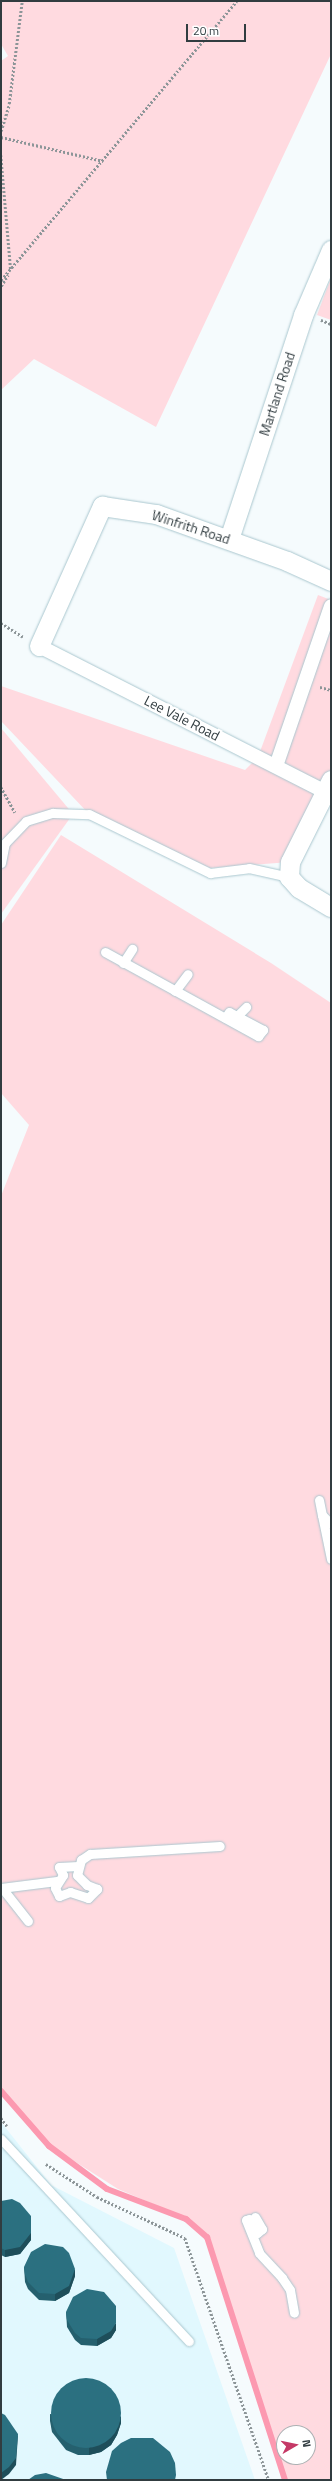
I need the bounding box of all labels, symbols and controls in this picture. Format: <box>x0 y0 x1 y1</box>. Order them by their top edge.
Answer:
scale bar <box>188 16 248 42</box>
text: 20 m <box>193 21 219 40</box>
street label: Martland Road <box>256 350 298 438</box>
street label: Winfrith Road <box>150 506 232 548</box>
street label: Lee Vale Road <box>142 692 222 744</box>
north arrow <box>276 2425 316 2465</box>
text: N <box>298 2438 315 2448</box>

